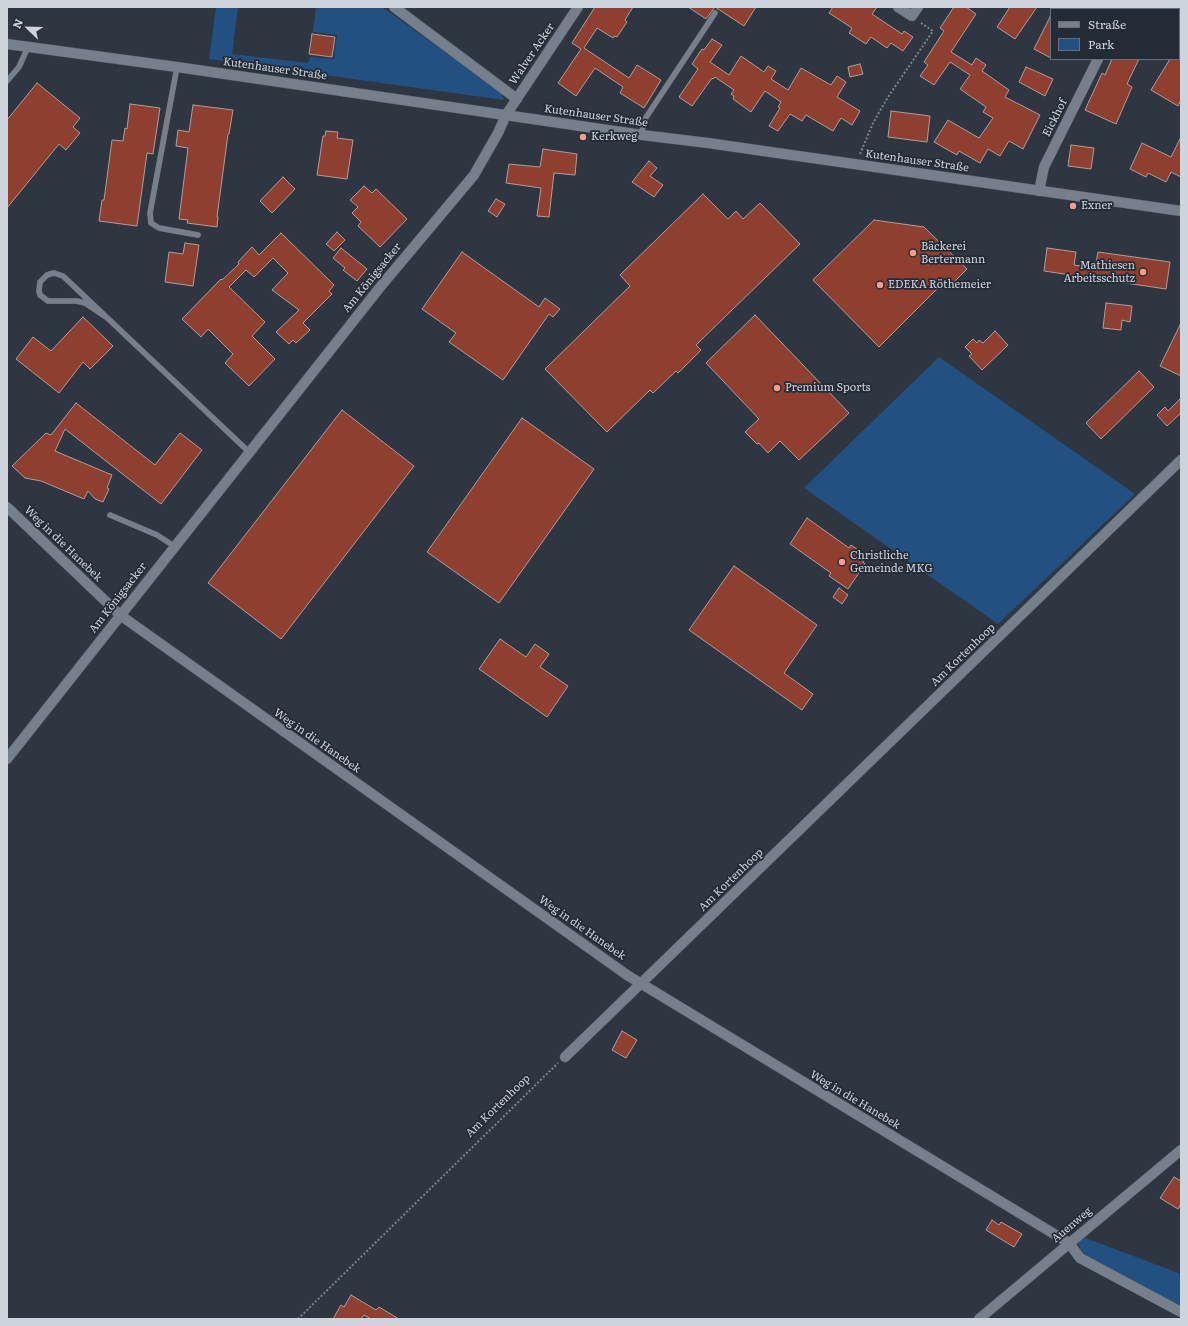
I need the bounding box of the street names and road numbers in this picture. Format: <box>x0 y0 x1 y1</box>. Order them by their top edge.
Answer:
street label: Walver Acker <box>507 21 557 87</box>
street label: Kutenhauser Straße <box>222 55 328 83</box>
street label: Eickhof <box>1040 97 1070 139</box>
street label: Kutenhauser Straße <box>543 102 649 130</box>
street label: Kutenhauser Straße <box>864 147 970 175</box>
street label: Am Königsacker <box>340 241 404 315</box>
street label: Weg in die Hanebek <box>21 503 105 585</box>
street label: Am Königsacker <box>86 560 150 636</box>
street label: Am Kortenhoop <box>928 621 998 689</box>
street label: Weg in die Hanebek <box>271 706 363 776</box>
street label: Am Kortenhoop <box>696 846 766 914</box>
street label: Weg in die Hanebek <box>536 893 628 963</box>
street label: Weg in die Hanebek <box>807 1068 903 1132</box>
street label: Am Kortenhoop <box>463 1072 533 1140</box>
street label: Auenweg <box>1049 1204 1095 1246</box>

